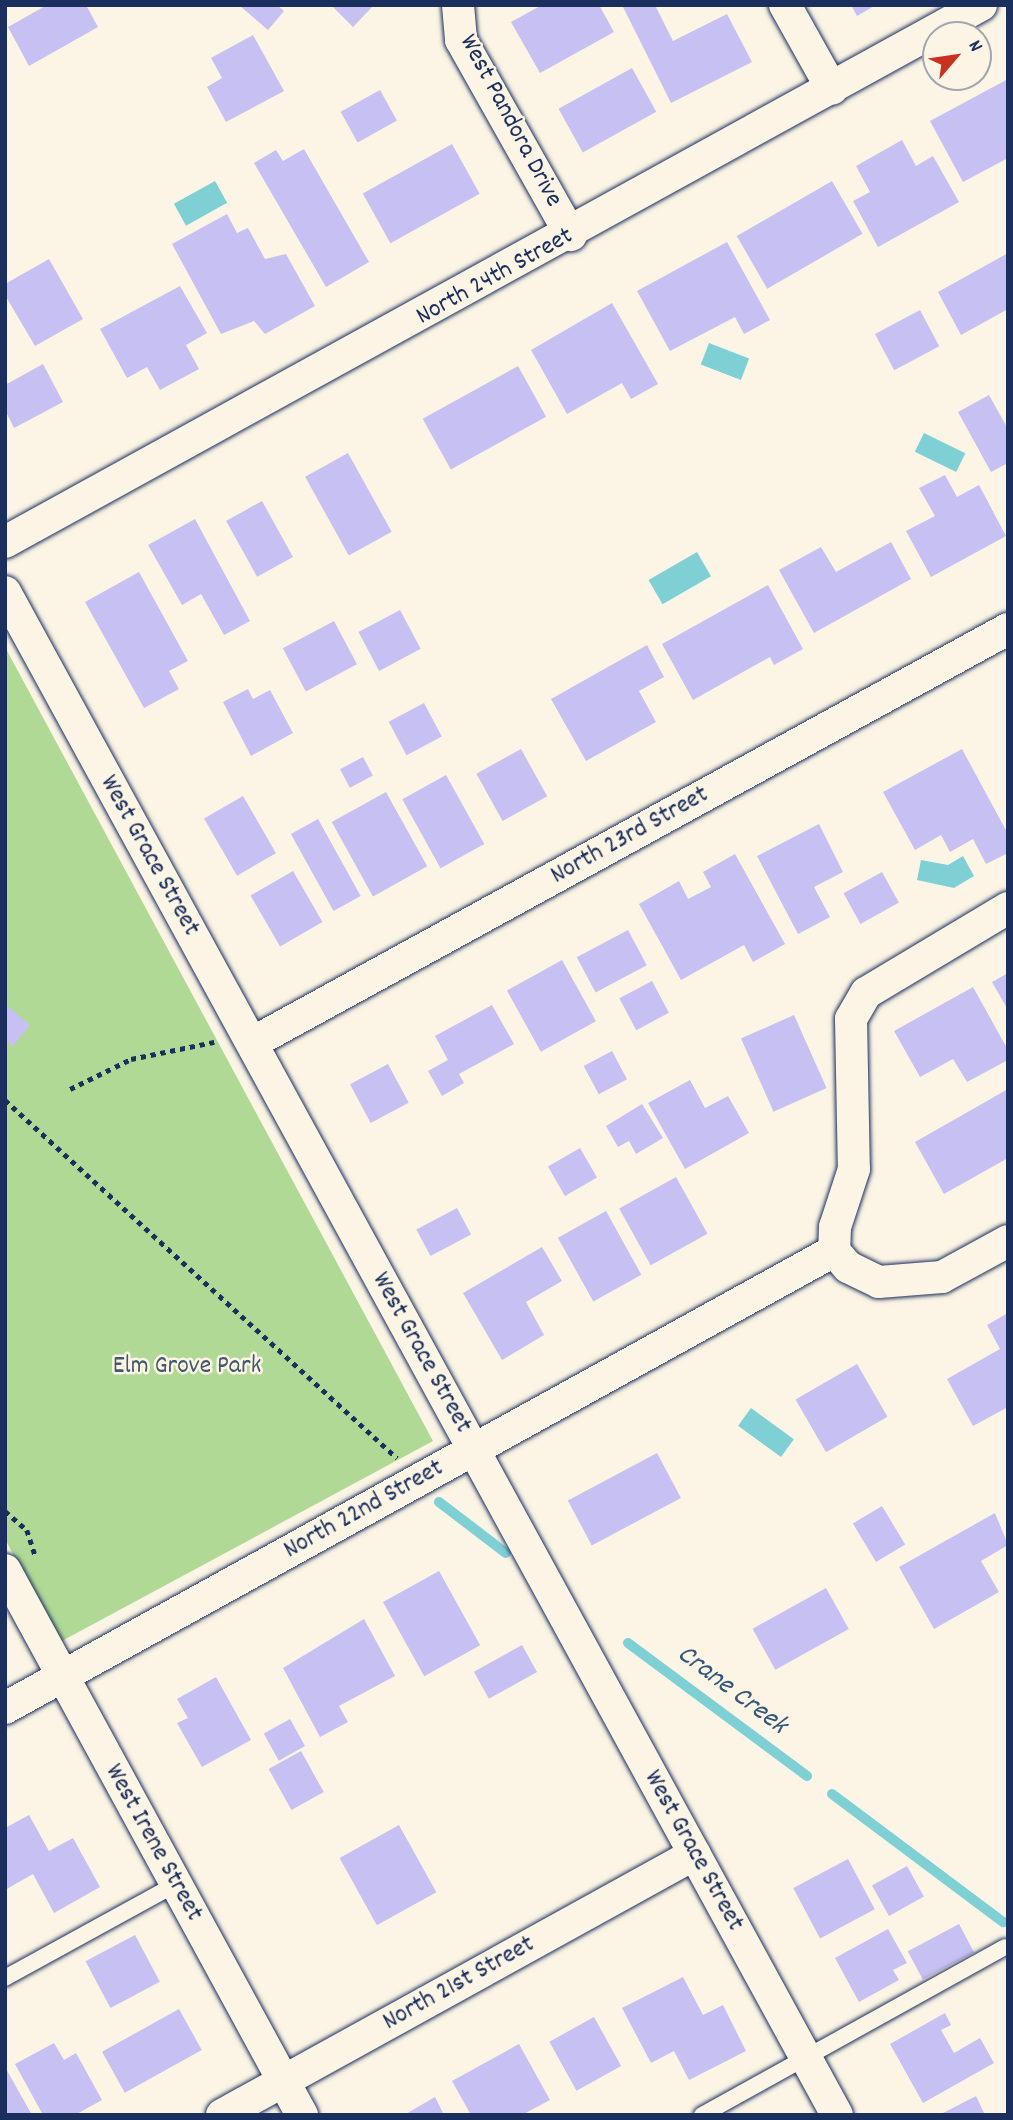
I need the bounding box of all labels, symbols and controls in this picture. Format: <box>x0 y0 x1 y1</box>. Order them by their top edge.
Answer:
north arrow <box>922 21 992 91</box>
street label: West Pandora Drive <box>452 30 568 212</box>
text: N <box>960 36 988 57</box>
street label: North 24th Street <box>411 221 579 333</box>
street label: West Grace Street <box>92 770 206 942</box>
street label: North 23rd Street <box>546 780 714 892</box>
street label: West Grace Street <box>364 1267 478 1439</box>
park label: Elm Grove Park <box>113 1351 261 1383</box>
street label: North 22nd Street <box>279 1453 449 1567</box>
water label: Crane Creek <box>669 1639 793 1743</box>
street label: West Irene Street <box>97 1759 209 1927</box>
street label: West Grace Street <box>636 1765 750 1937</box>
street label: North 21st Street <box>378 1930 540 2038</box>

